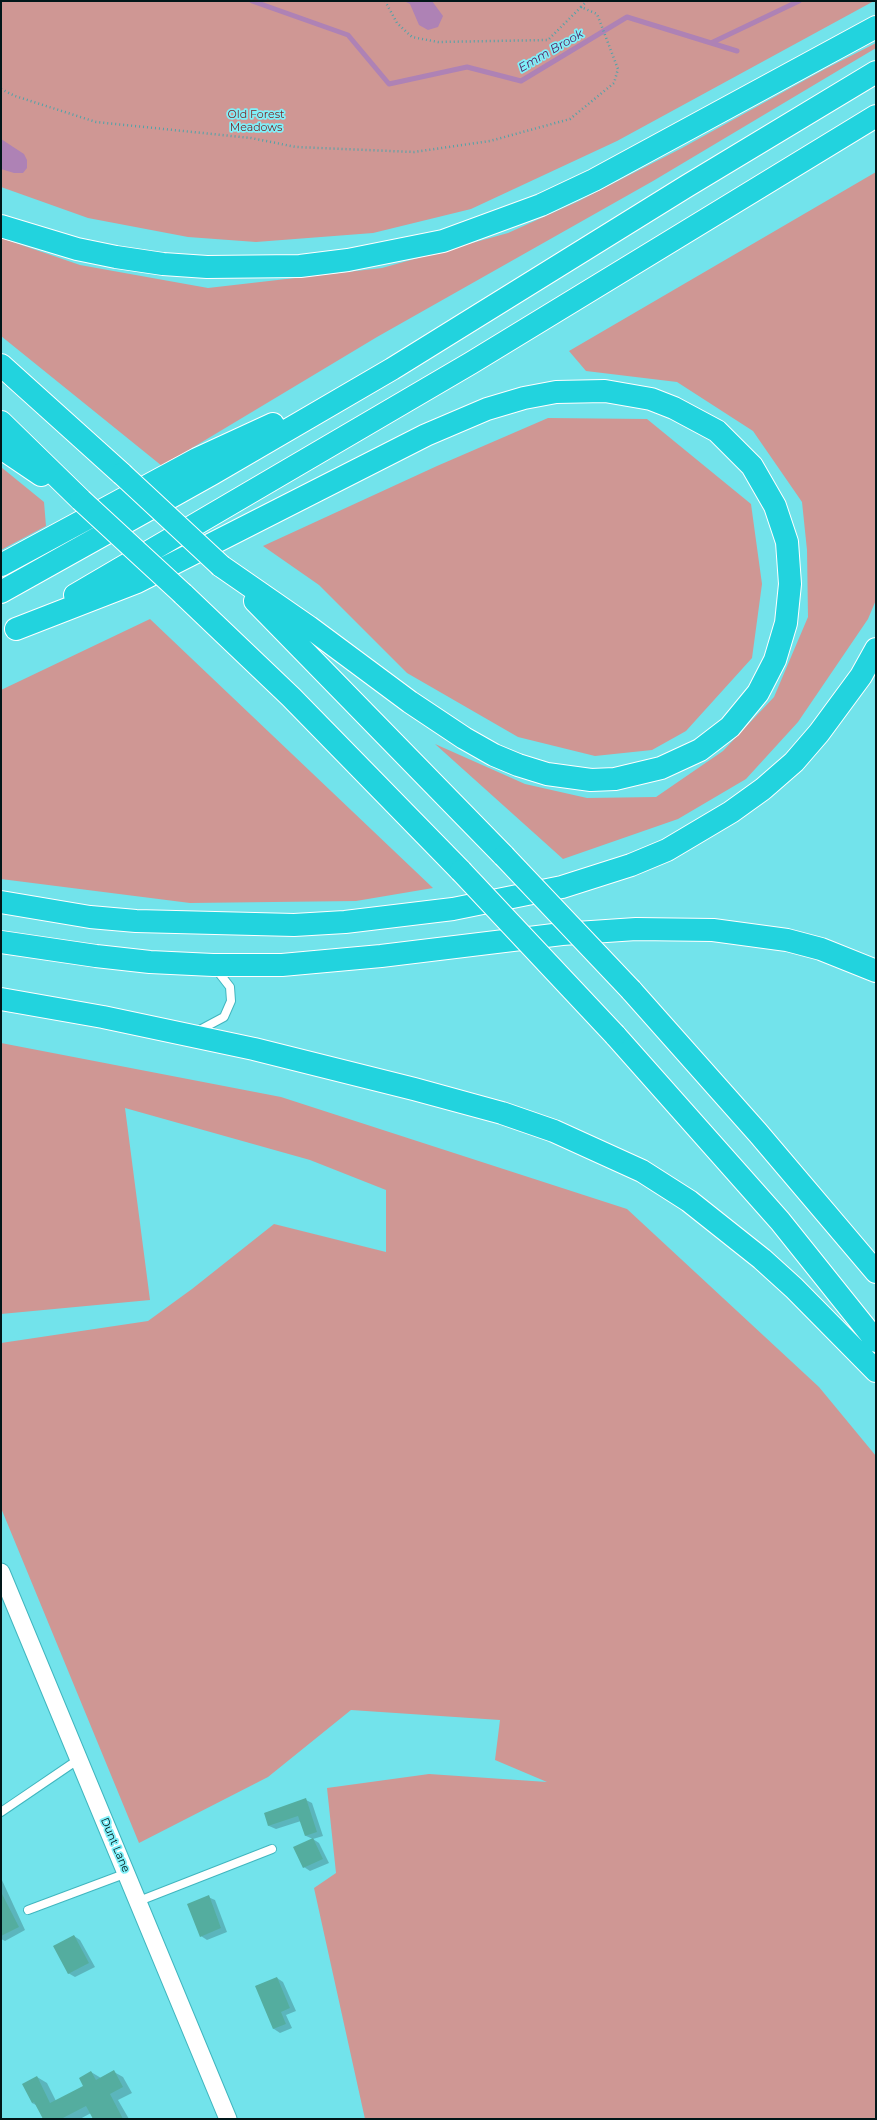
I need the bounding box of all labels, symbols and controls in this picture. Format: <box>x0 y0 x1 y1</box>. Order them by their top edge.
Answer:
water label: Emm Brook <box>516 27 586 75</box>
park label: Old Forest Meadows <box>228 108 284 134</box>
street label: Dunt Lane <box>98 1816 132 1874</box>

